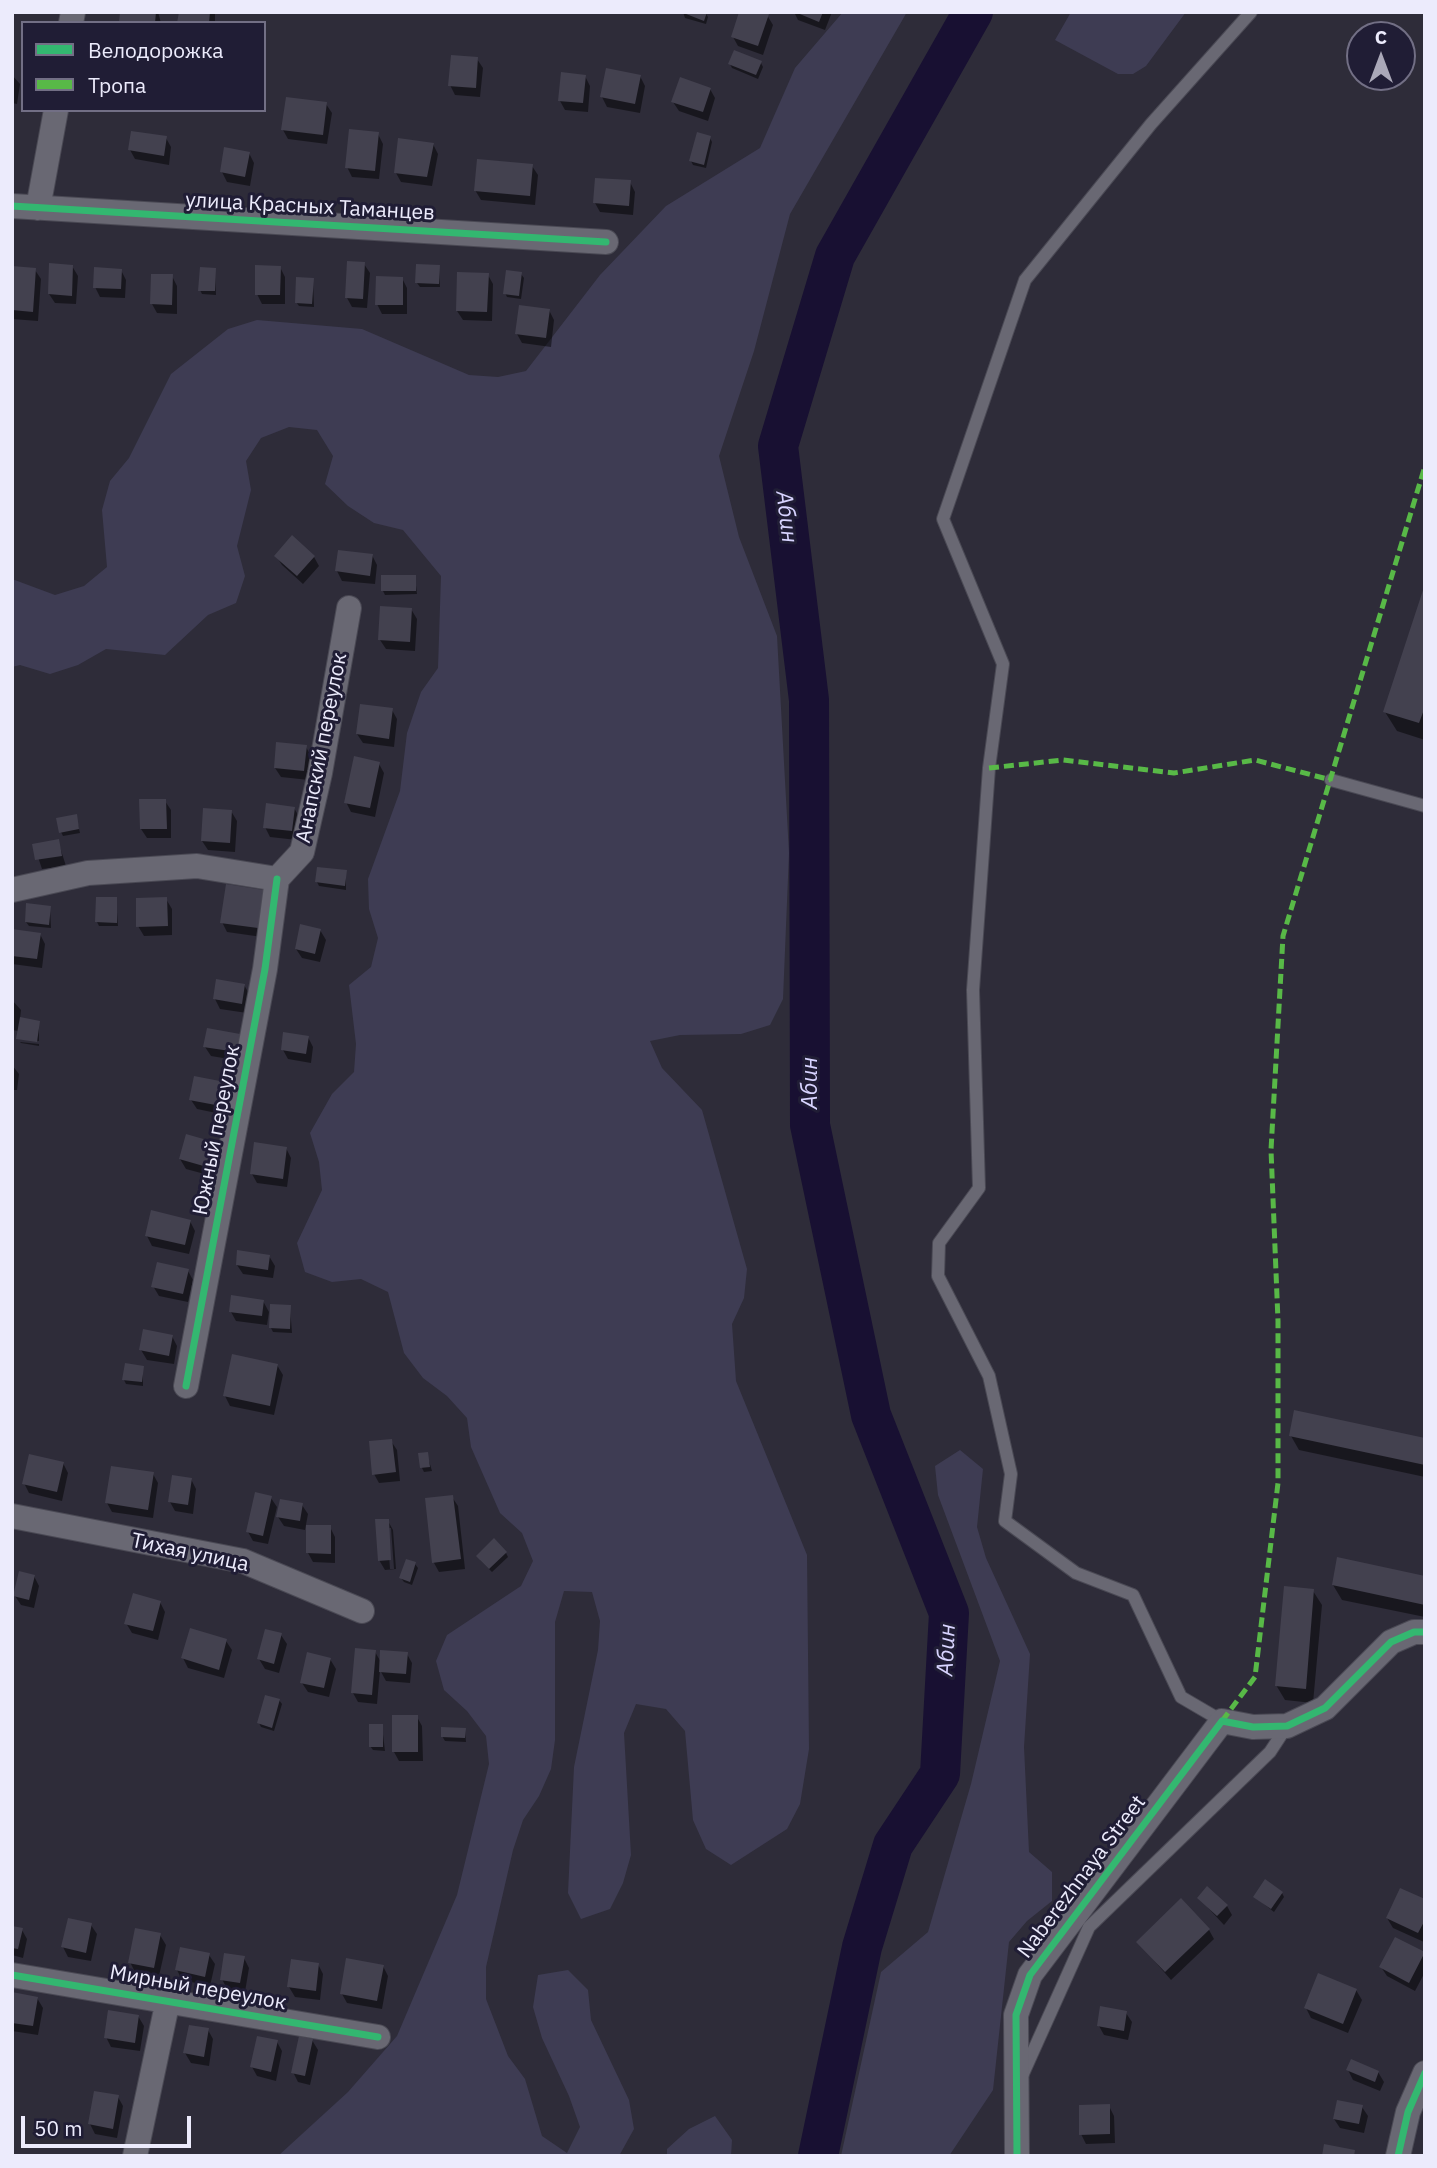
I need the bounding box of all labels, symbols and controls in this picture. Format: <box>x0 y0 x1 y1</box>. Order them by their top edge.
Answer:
legend <box>21 21 266 112</box>
north arrow <box>1346 21 1416 91</box>
text: С <box>1375 25 1387 49</box>
text: Велодорожка <box>88 36 223 64</box>
text: Тропа <box>88 71 146 99</box>
street label: улица Красных Таманцев <box>185 188 435 226</box>
water label: Абин <box>769 489 803 545</box>
street label: Анапский переулок <box>291 651 353 845</box>
street label: Южный переулок <box>188 1042 246 1218</box>
water label: Абин <box>796 1057 824 1109</box>
street label: Тихая улица <box>129 1528 251 1578</box>
water label: Абин <box>932 1623 962 1677</box>
street label: Naberezhnaya Street <box>1013 1791 1151 1963</box>
street label: Мирный переулок <box>108 1960 288 2016</box>
scale bar <box>24 2102 194 2146</box>
text: 50 m <box>34 2114 83 2142</box>

